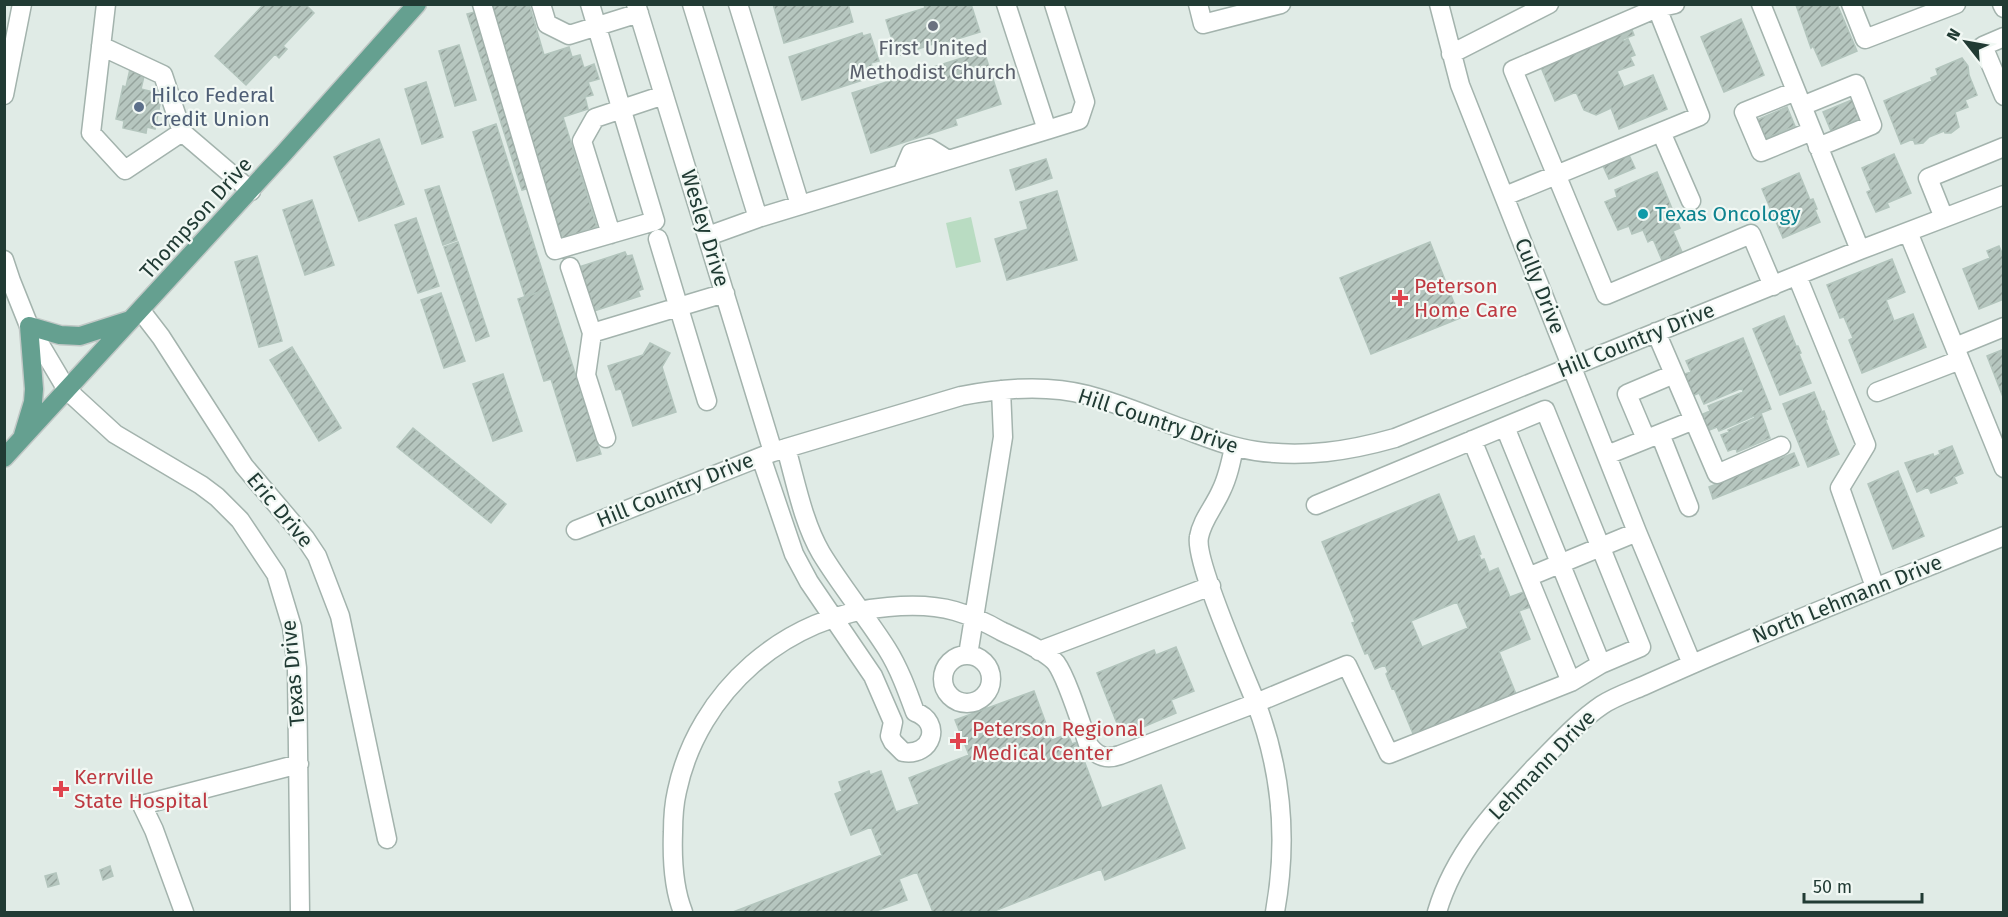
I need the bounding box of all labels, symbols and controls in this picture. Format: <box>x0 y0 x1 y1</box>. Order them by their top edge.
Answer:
north arrow <box>1936 12 1996 72</box>
marker: First United Methodist Church <box>926 19 940 33</box>
text: N <box>1943 25 1964 44</box>
place label: First United Methodist Church <box>849 35 1017 85</box>
place label: Hilco Federal Credit Union <box>151 82 274 132</box>
marker: Hilco Federal Credit Union <box>132 100 146 114</box>
street label: Thompson Drive <box>134 152 258 284</box>
street label: Wesley Drive <box>675 166 735 290</box>
place label: Texas Oncology <box>1655 201 1801 227</box>
marker: Texas Oncology <box>1636 207 1650 221</box>
street label: Cully Drive <box>1509 234 1571 338</box>
place label: Peterson Home Care <box>1414 273 1517 323</box>
marker: Peterson Home Care <box>1391 289 1409 307</box>
street label: Hill Country Drive <box>1554 297 1718 383</box>
street label: Hill Country Drive <box>1075 383 1241 459</box>
street label: Hill Country Drive <box>593 447 757 533</box>
street label: Eric Drive <box>241 467 319 553</box>
street label: North Lehmann Drive <box>1748 549 1946 649</box>
street label: Texas Drive <box>275 619 311 727</box>
street label: Lehmann Drive <box>1483 705 1601 825</box>
place label: Peterson Regional Medical Center <box>972 716 1144 766</box>
marker: Peterson Regional Medical Center <box>949 732 967 750</box>
place label: Kerrville State Hospital <box>74 764 208 814</box>
marker: Kerrville State Hospital <box>52 780 70 798</box>
scale bar <box>1804 866 1922 904</box>
text: 50 m <box>1813 876 1852 898</box>

